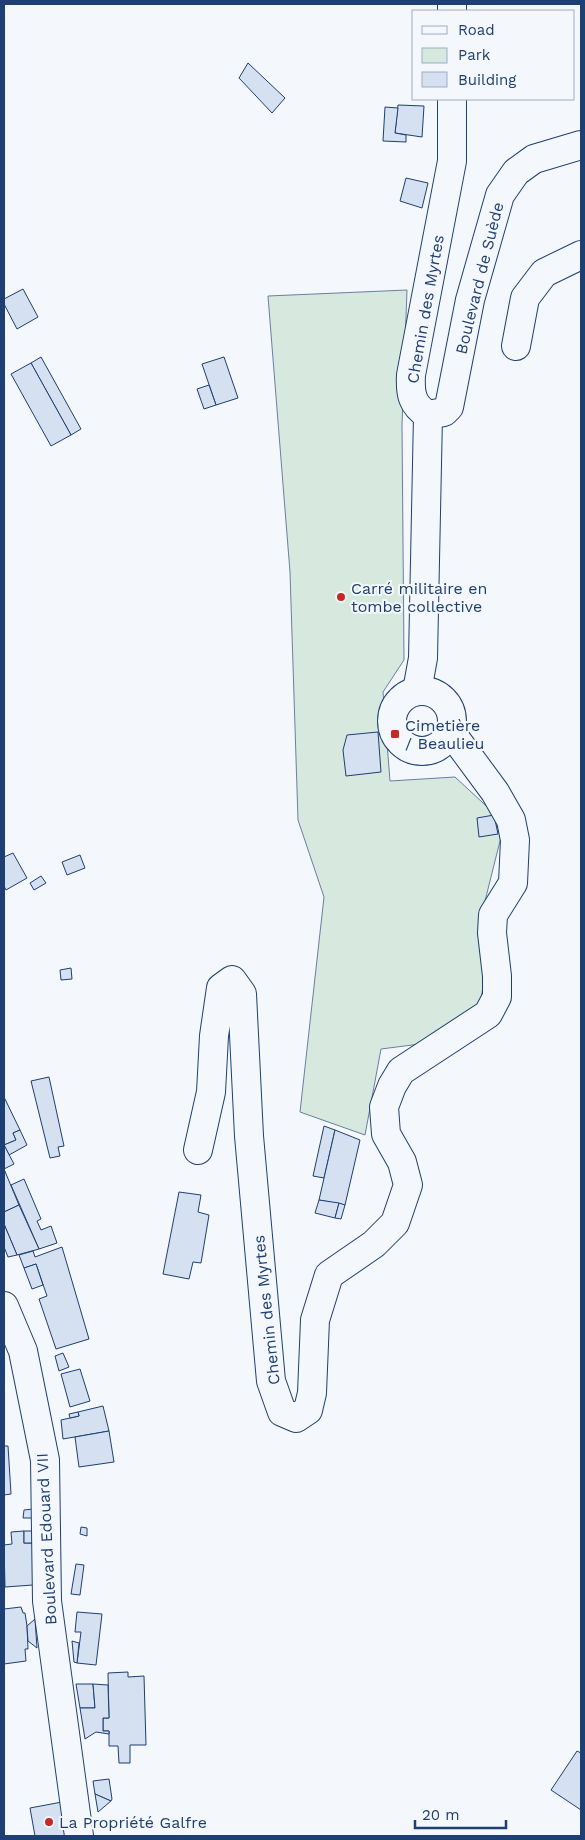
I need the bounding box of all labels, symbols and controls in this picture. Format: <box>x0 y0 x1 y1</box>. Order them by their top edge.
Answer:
legend <box>412 10 575 100</box>
text: Road <box>458 21 495 39</box>
text: Park <box>458 46 491 64</box>
text: Building <box>458 71 516 89</box>
street label: Boulevard de Suède <box>451 200 508 356</box>
street label: Chemin des Myrtes <box>403 233 448 385</box>
place label: Carré militaire en tombe collective <box>351 579 487 616</box>
marker: Carré militaire en tombe collective <box>335 591 347 603</box>
place label: Cimetière / Beaulieu <box>405 716 484 753</box>
marker: Cimetière / Beaulieu <box>389 728 401 740</box>
street label: Chemin des Myrtes <box>249 1234 284 1386</box>
street label: Boulevard Edouard VII <box>33 1452 60 1625</box>
scale bar <box>415 1798 506 1830</box>
text: 20 m <box>422 1806 460 1824</box>
place label: La Propriété Galfre <box>59 1813 207 1832</box>
marker: La Propriété Galfre <box>43 1816 55 1828</box>

